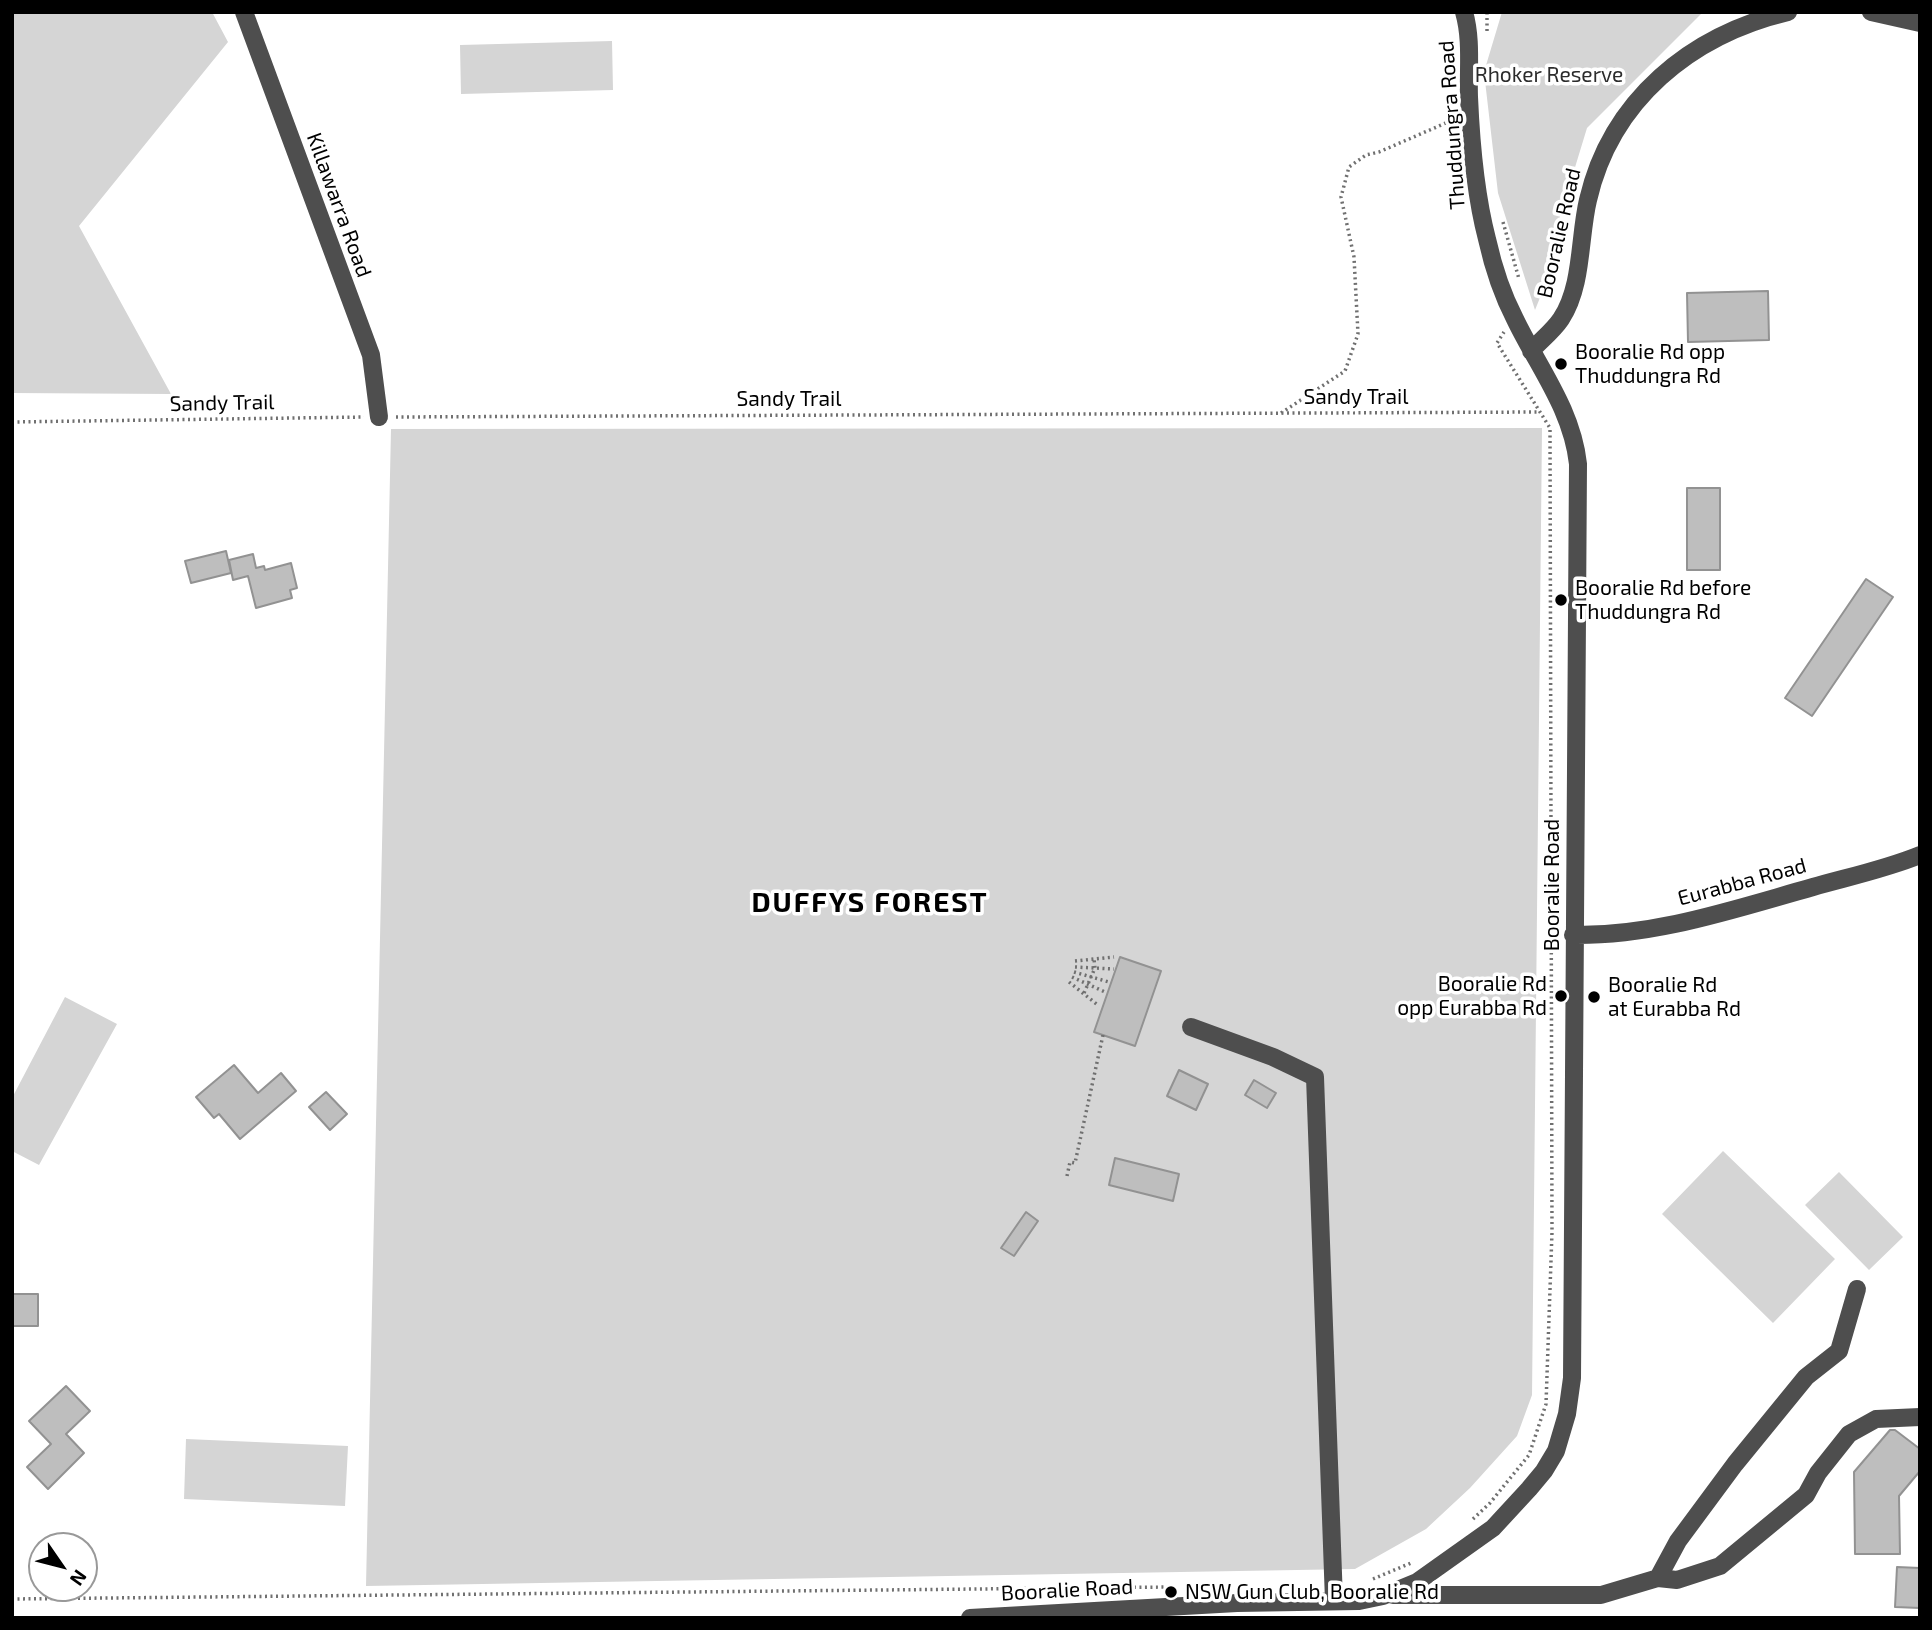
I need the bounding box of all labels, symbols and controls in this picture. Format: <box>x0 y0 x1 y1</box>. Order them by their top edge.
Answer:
street label: Thuddungra Road <box>1434 40 1470 210</box>
park label: Rhoker Reserve <box>1475 62 1623 88</box>
street label: Killawarra Road <box>301 129 377 281</box>
street label: Booralie Road <box>1532 166 1586 300</box>
place label: Booralie Rd opp Thuddungra Rd <box>1575 339 1725 389</box>
marker: Booralie Rd opp Thuddungra Rd <box>1553 356 1569 372</box>
street label: Sandy Trail <box>1304 384 1408 410</box>
street label: Sandy Trail <box>737 386 841 412</box>
street label: Sandy Trail <box>169 389 275 417</box>
place label: Booralie Rd before Thuddungra Rd <box>1575 575 1751 625</box>
marker: Booralie Rd before Thuddungra Rd <box>1553 592 1569 608</box>
street label: Booralie Road <box>1539 819 1565 951</box>
street label: Eurabba Road <box>1675 853 1809 911</box>
district label: DUFFYS FOREST <box>753 886 987 920</box>
place label: Booralie Rd opp Eurabba Rd <box>1397 971 1547 1021</box>
place label: Booralie Rd at Eurabba Rd <box>1608 972 1741 1022</box>
marker: Booralie Rd opp Eurabba Rd <box>1553 988 1569 1004</box>
marker: Booralie Rd at Eurabba Rd <box>1586 989 1602 1005</box>
north arrow <box>28 1532 98 1602</box>
text: N <box>66 1566 92 1590</box>
street label: Booralie Road <box>1000 1574 1134 1606</box>
place label: NSW Gun Club, Booralie Rd <box>1185 1579 1439 1605</box>
marker: NSW Gun Club, Booralie Rd <box>1163 1584 1179 1600</box>

